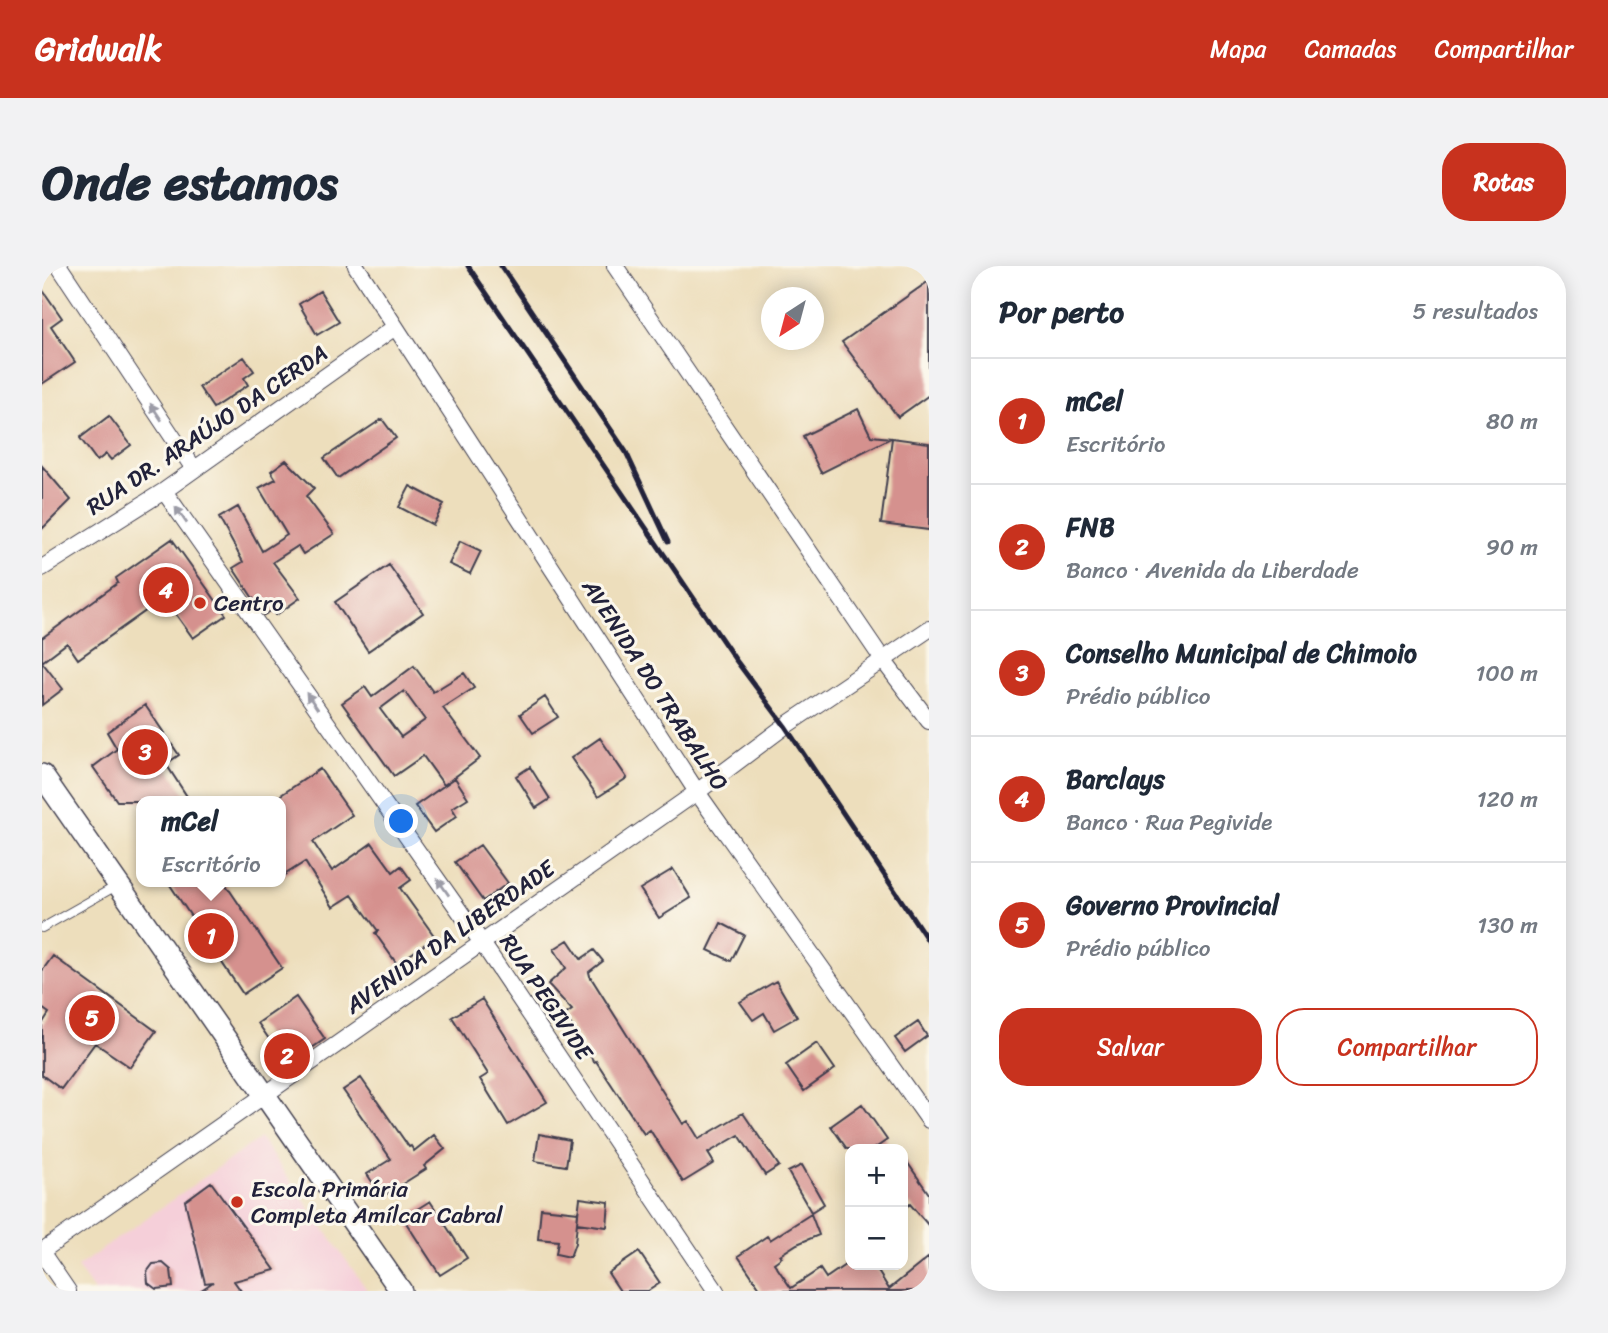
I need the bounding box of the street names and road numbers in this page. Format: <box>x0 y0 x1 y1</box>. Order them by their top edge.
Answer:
street label: RUA DR. ARAÚJO DA CERDA <box>78 333 336 527</box>
street label: AVENIDA DO TRABALHO <box>570 570 739 800</box>
street label: AVENIDA DA LIBERDADE <box>336 848 565 1026</box>
street label: RUA PEGIVIDE <box>488 925 604 1070</box>

